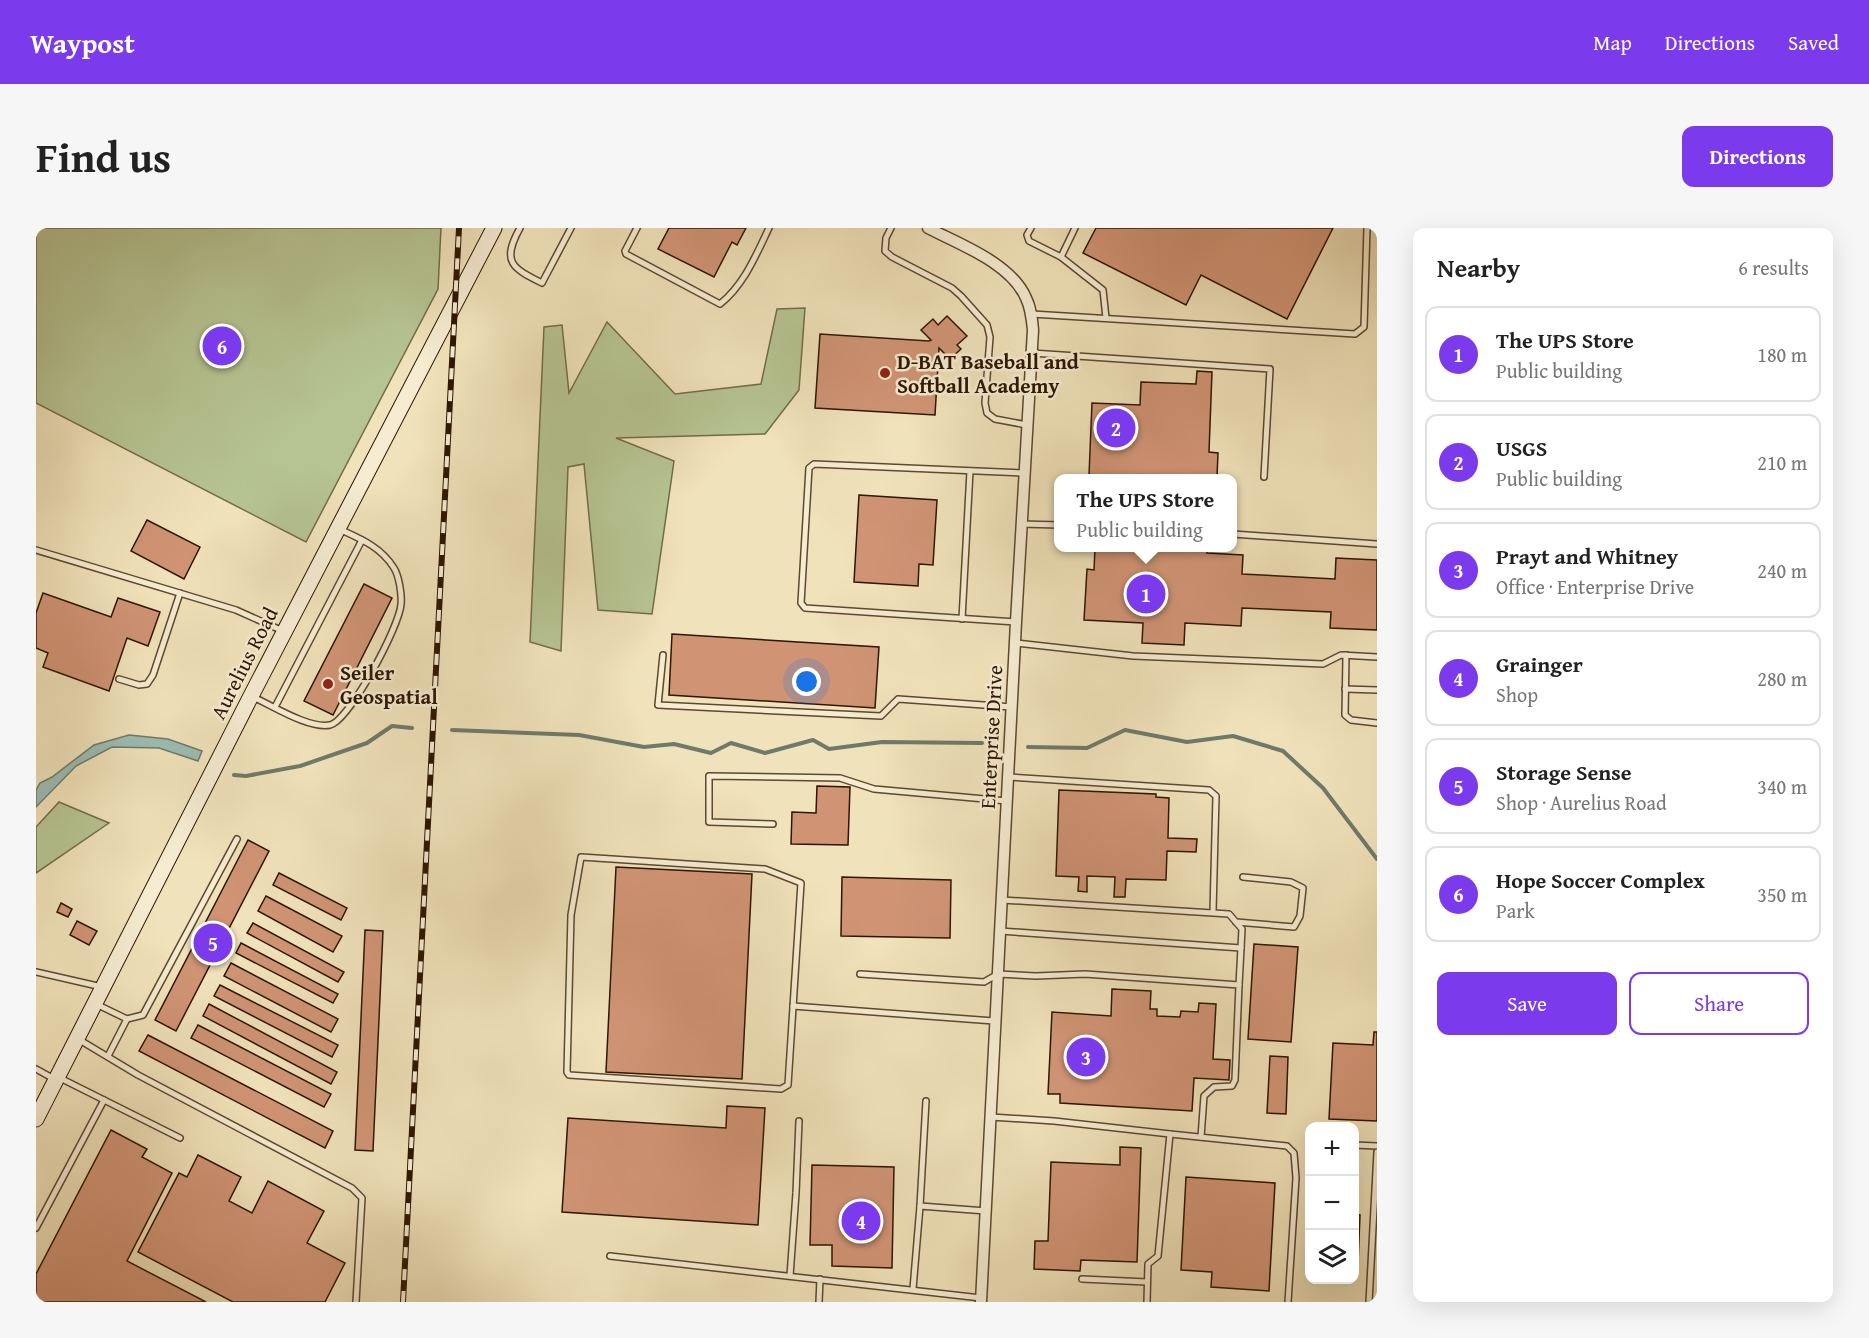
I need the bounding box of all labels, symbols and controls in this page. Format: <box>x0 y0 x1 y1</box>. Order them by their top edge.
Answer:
text: Waypost <box>30 22 135 63</box>
text: Map <box>1593 27 1632 58</box>
text: Directions <box>1665 27 1755 58</box>
text: Saved <box>1788 27 1839 58</box>
text: Find us <box>36 126 171 187</box>
button: Directions <box>1682 126 1833 187</box>
text: Nearby <box>1437 248 1520 287</box>
text: 6 results <box>1738 253 1809 282</box>
pin: 6 <box>202 324 242 368</box>
text: The UPS Store <box>1496 324 1634 356</box>
text: 1 <box>1453 340 1464 369</box>
text: 180 m <box>1757 340 1807 369</box>
place label: D-BAT Baseball and Softball Academy <box>897 346 1079 401</box>
text: Public building <box>1496 356 1622 385</box>
marker: D-BAT Baseball and Softball Academy <box>878 366 892 380</box>
pin: 2 <box>1096 406 1136 450</box>
text: USGS <box>1496 432 1547 464</box>
text: 2 <box>1453 448 1464 477</box>
text: 210 m <box>1757 448 1807 477</box>
text: Public building <box>1496 464 1622 493</box>
popup <box>1054 474 1237 552</box>
text: The UPS Store <box>1077 483 1214 515</box>
text: Public building <box>1077 515 1203 544</box>
text: Prayt and Whitney <box>1496 540 1678 572</box>
text: 3 <box>1453 556 1464 585</box>
text: 240 m <box>1757 556 1807 585</box>
pin: 1 <box>1126 572 1166 616</box>
text: Office · Enterprise Drive <box>1496 572 1694 601</box>
street label: Aurelius Road <box>202 601 286 725</box>
text: Grainger <box>1496 648 1583 680</box>
place label: Seiler Geospatial <box>340 657 438 712</box>
street label: Enterprise Drive <box>972 664 1010 810</box>
text: 4 <box>1453 664 1464 693</box>
text: 280 m <box>1757 664 1807 693</box>
your location <box>792 667 821 696</box>
marker: Seiler Geospatial <box>321 677 335 691</box>
text: Shop <box>1496 680 1538 709</box>
text: Storage Sense <box>1496 756 1632 788</box>
text: 5 <box>1453 772 1464 801</box>
text: 340 m <box>1757 772 1807 801</box>
text: Shop · Aurelius Road <box>1496 788 1667 817</box>
text: Hope Soccer Complex <box>1496 864 1705 896</box>
text: 6 <box>1453 880 1464 909</box>
text: 350 m <box>1757 880 1807 909</box>
text: Park <box>1496 896 1535 925</box>
pin: 5 <box>194 920 232 966</box>
button: Save <box>1437 972 1617 1035</box>
button: Share <box>1629 972 1809 1035</box>
pin: 3 <box>1066 1034 1106 1080</box>
map controls <box>1305 1122 1359 1284</box>
button: + <box>1305 1122 1359 1176</box>
button: − <box>1305 1176 1359 1230</box>
pin: 4 <box>842 1198 880 1244</box>
button: layers <box>1305 1230 1359 1284</box>

